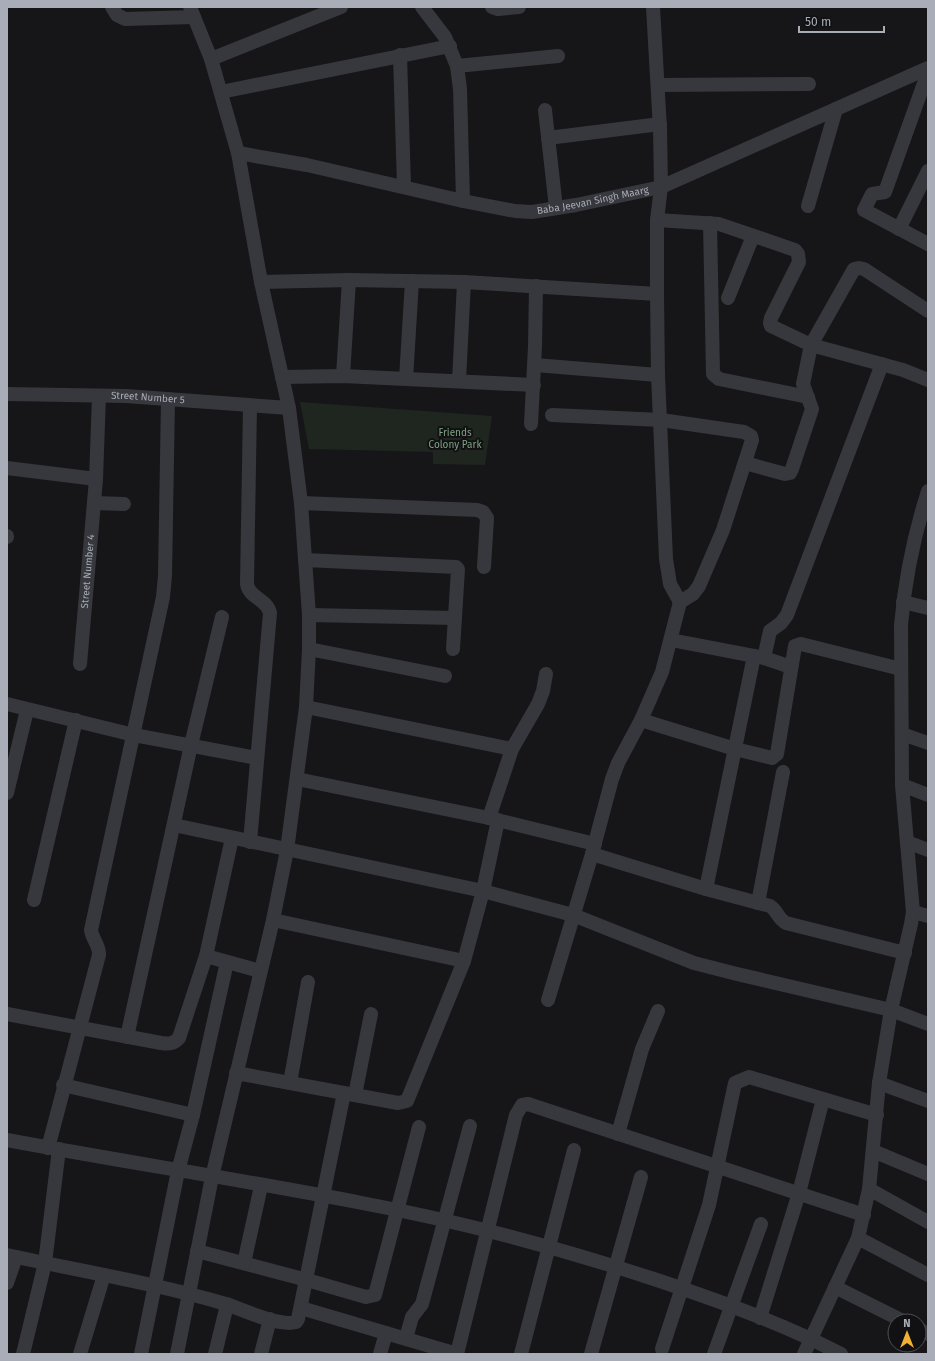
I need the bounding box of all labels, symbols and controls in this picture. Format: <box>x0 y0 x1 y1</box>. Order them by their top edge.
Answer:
scale bar <box>799 8 884 34</box>
text: 50 m <box>805 15 831 29</box>
street label: Baba Jeevan Singh Maarg <box>536 184 651 217</box>
street label: Street Number 5 <box>111 390 185 406</box>
park label: Friends Colony Park <box>429 427 482 451</box>
street label: Street Number 4 <box>79 533 97 609</box>
north arrow <box>887 1313 927 1353</box>
text: N <box>903 1317 911 1330</box>

